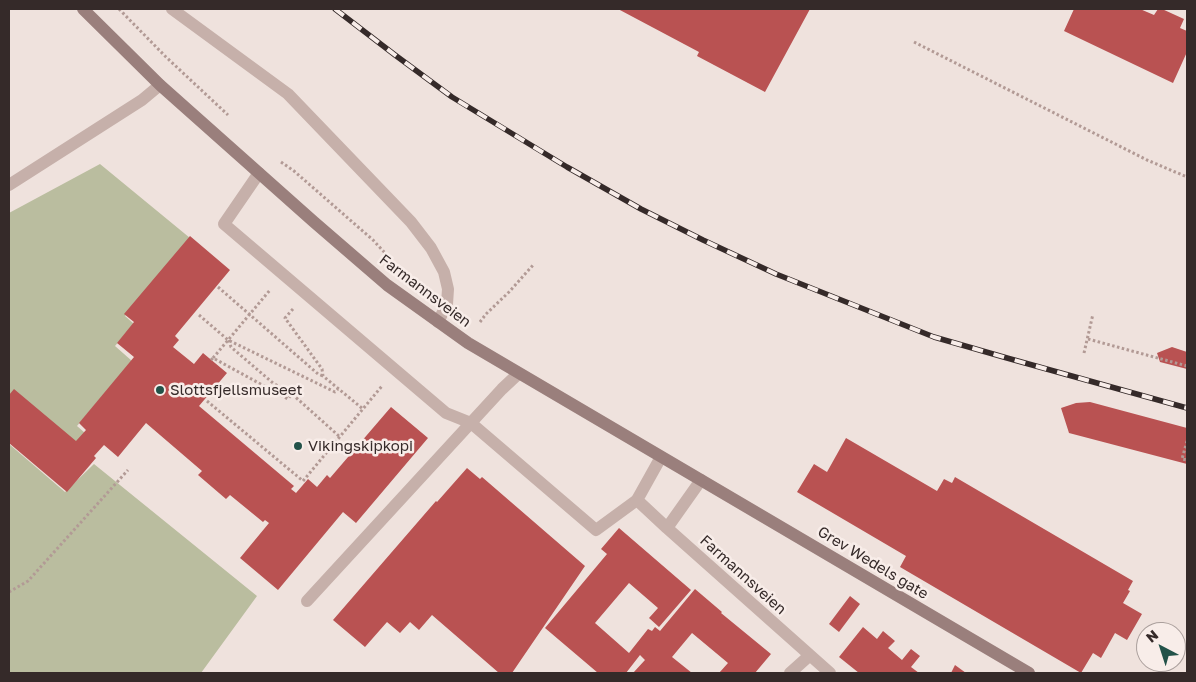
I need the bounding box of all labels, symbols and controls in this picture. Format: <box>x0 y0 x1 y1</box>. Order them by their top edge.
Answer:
street label: Farmannsveien <box>376 251 474 331</box>
place label: Slottsfjellsmuseet <box>170 381 302 399</box>
marker: Slottsfjellsmuseet <box>154 384 166 396</box>
place label: Vikingskipkopi <box>308 437 413 455</box>
marker: Vikingskipkopi <box>292 440 304 452</box>
street label: Grev Wedels gate <box>814 523 932 603</box>
street label: Farmannsveien <box>696 532 790 618</box>
north arrow <box>1136 622 1186 672</box>
text: N <box>1142 626 1161 646</box>

